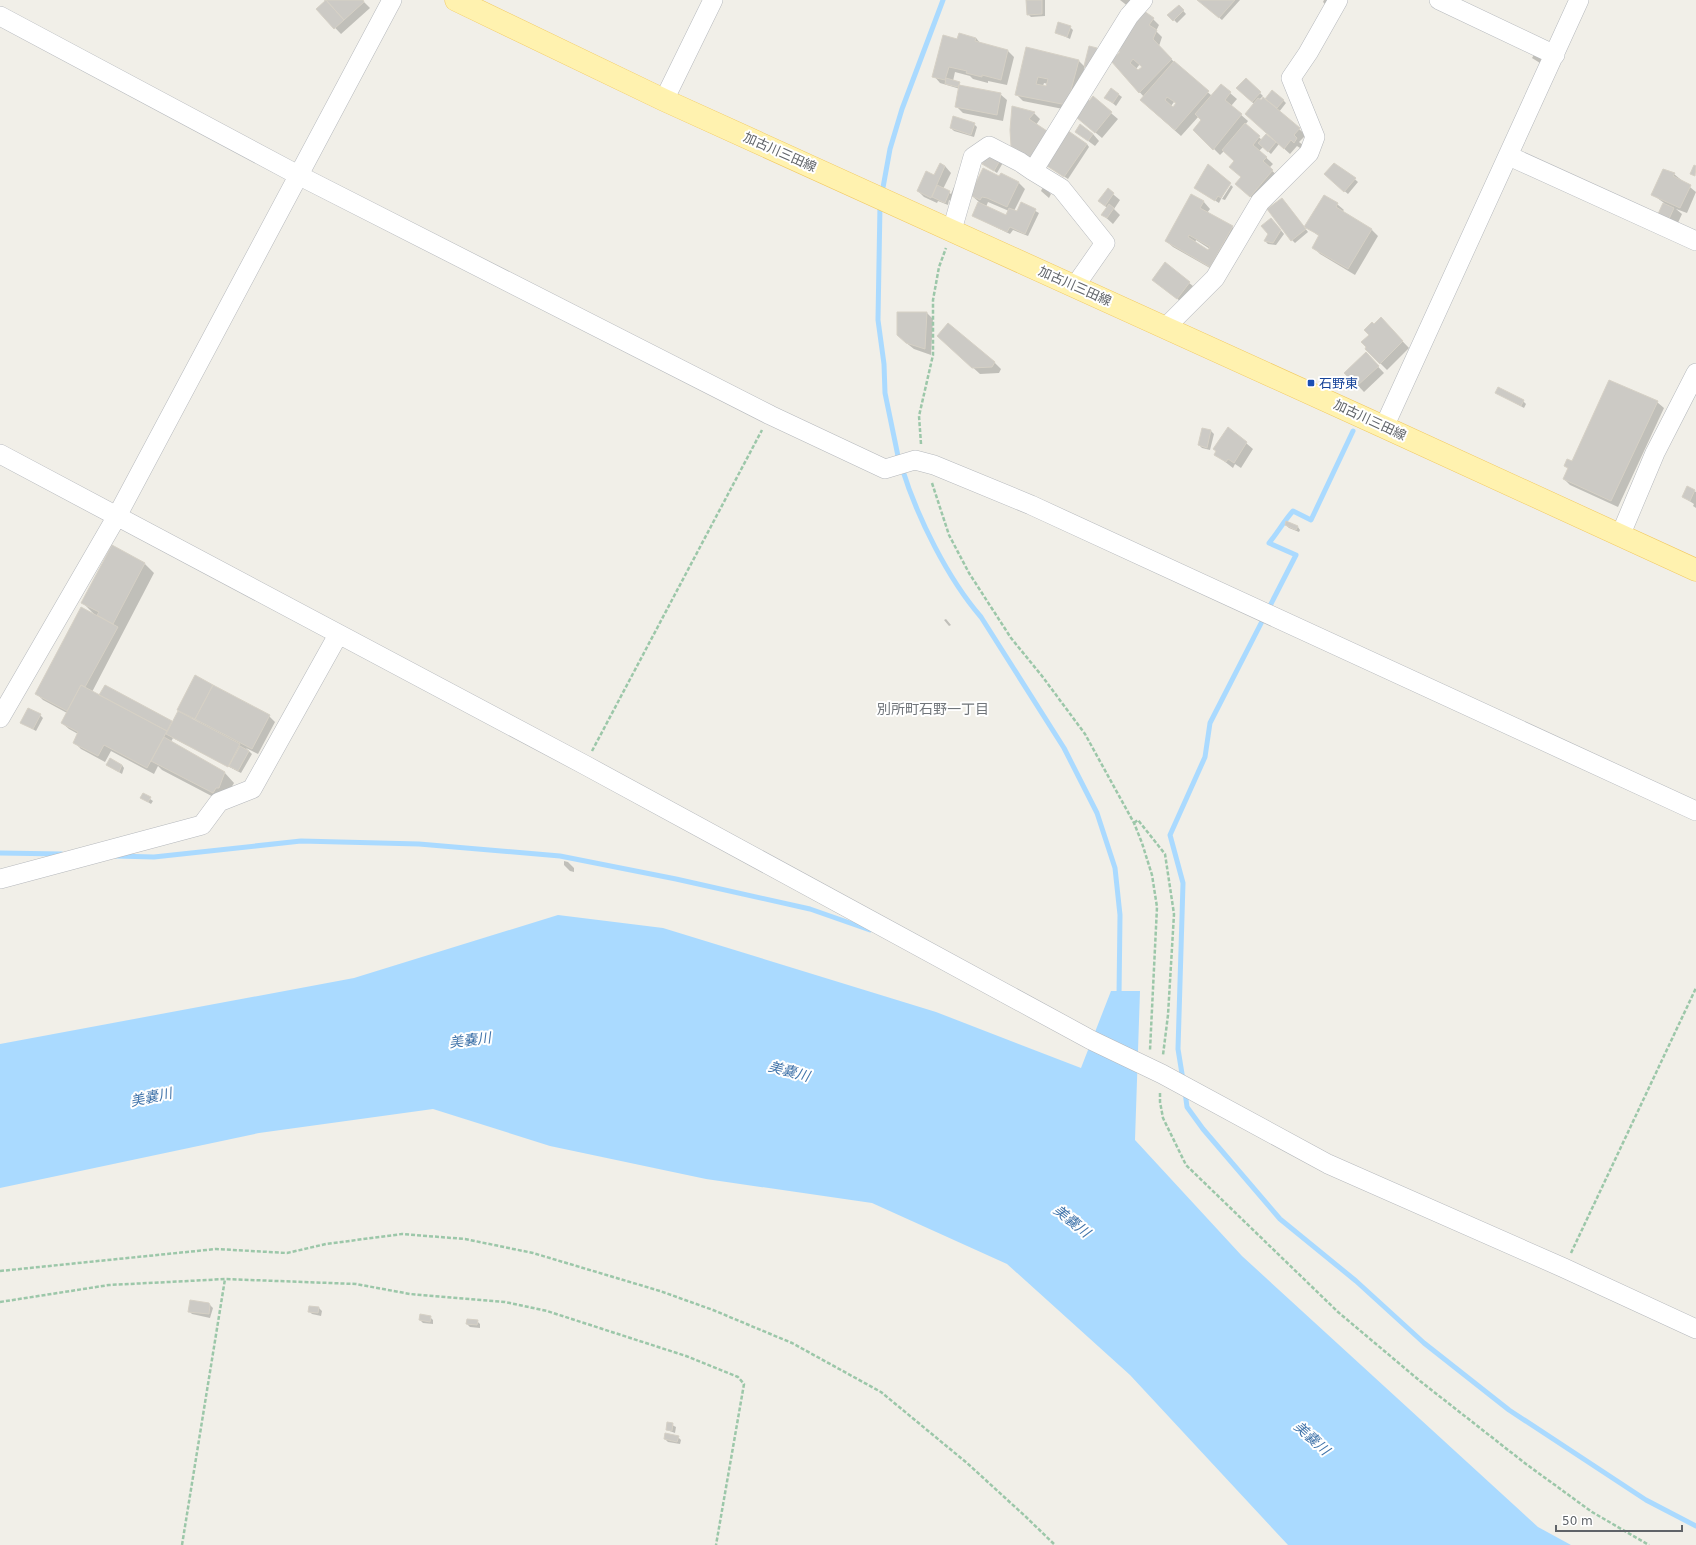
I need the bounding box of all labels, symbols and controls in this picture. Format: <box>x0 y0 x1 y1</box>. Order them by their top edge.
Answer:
street label: 加古川三田線 <box>741 129 819 175</box>
street label: 加古川三田線 <box>1036 263 1114 309</box>
place label: 石野東 <box>1319 376 1358 391</box>
marker: 石野東 <box>1306 378 1316 388</box>
street label: 加古川三田線 <box>1331 397 1409 443</box>
district label: 別所町石野一丁目 <box>877 701 989 717</box>
water label: 美嚢川 <box>448 1029 494 1050</box>
water label: 美嚢川 <box>767 1058 813 1085</box>
water label: 美嚢川 <box>129 1084 175 1109</box>
water label: 美嚢川 <box>1051 1202 1095 1242</box>
water label: 美嚢川 <box>1291 1418 1334 1459</box>
scale bar <box>1556 1507 1682 1533</box>
text: 50 m <box>1562 1514 1593 1528</box>

